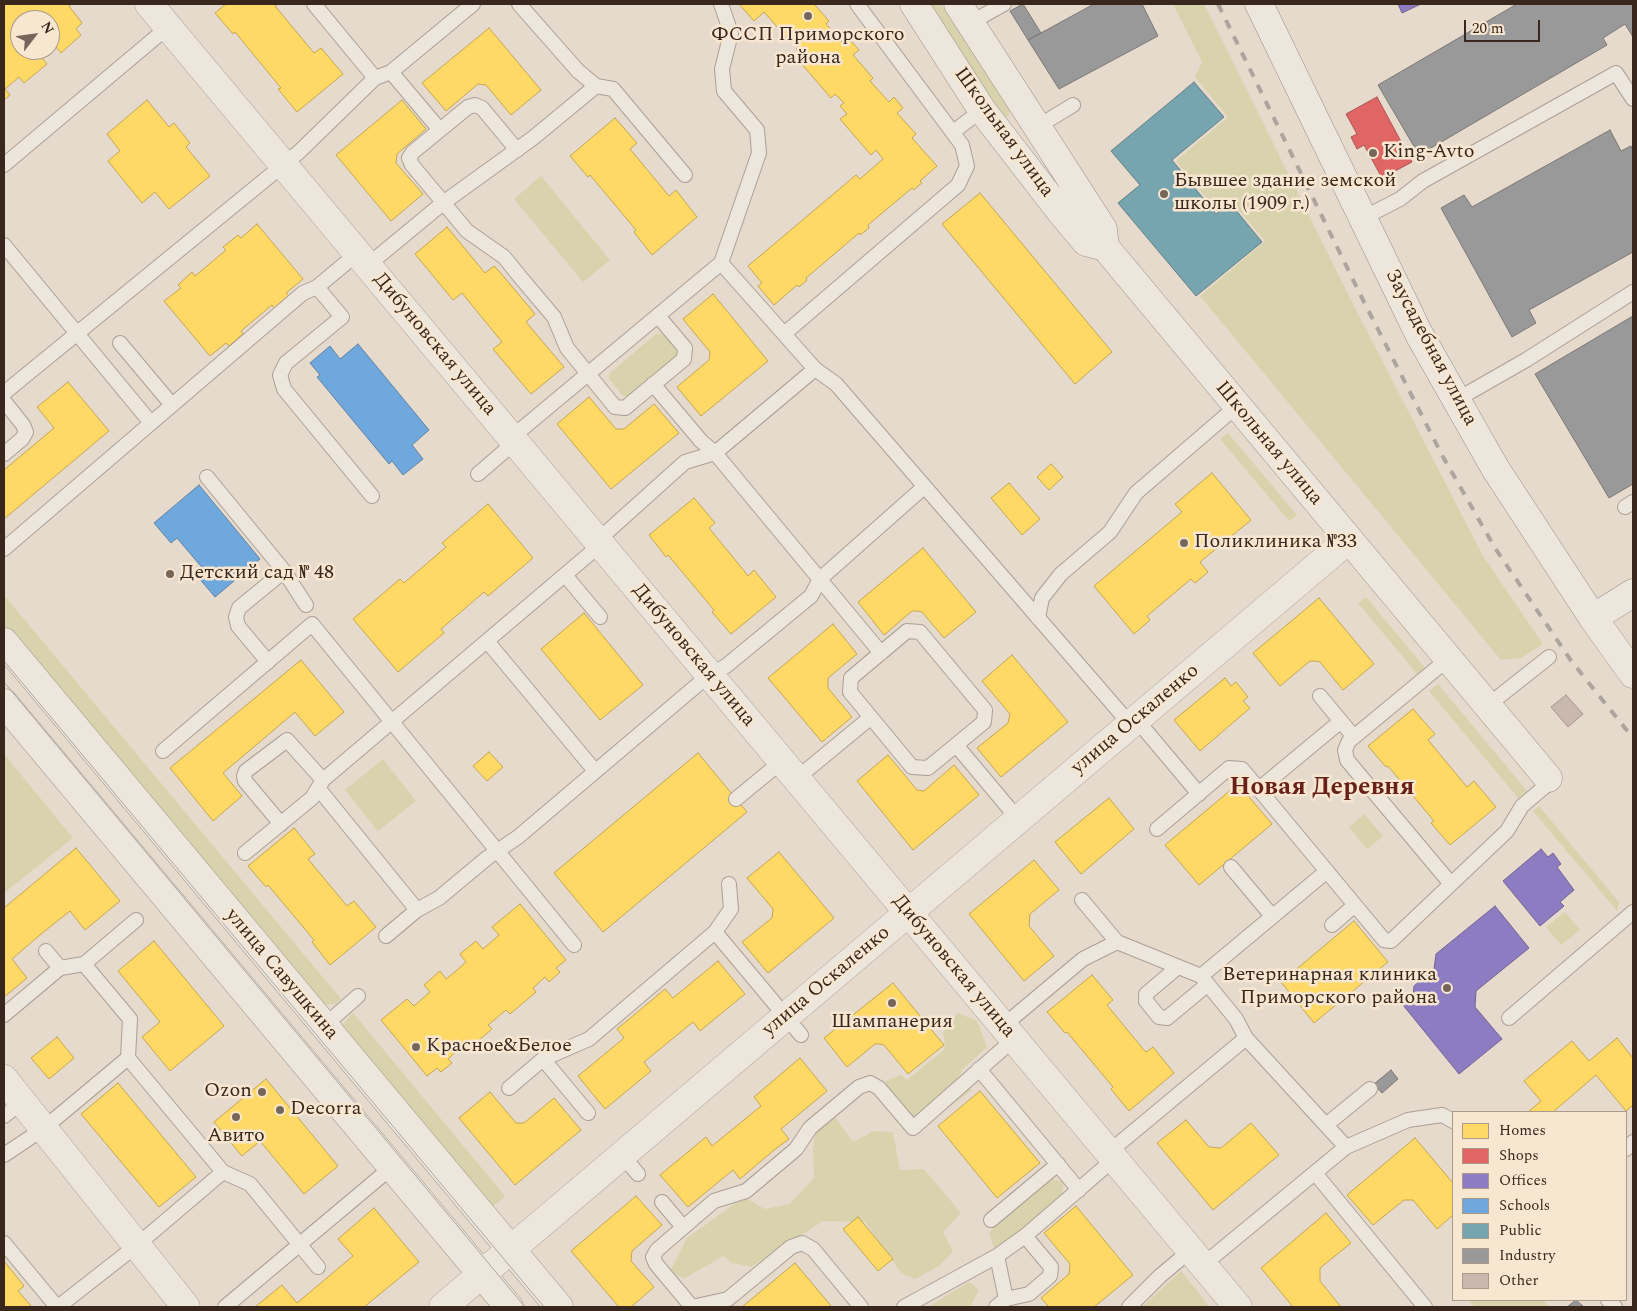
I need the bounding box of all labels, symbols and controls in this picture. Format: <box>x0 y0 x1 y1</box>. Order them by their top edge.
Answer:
north arrow <box>10 10 60 60</box>
marker: ФССП Приморского района <box>802 10 814 22</box>
scale bar <box>1467 10 1543 42</box>
text: 20 m <box>1472 17 1504 40</box>
text: N <box>36 18 60 38</box>
place label: ФССП Приморского района <box>711 24 905 71</box>
street label: Школьная улица <box>948 63 1058 203</box>
place label: King-Avto <box>1383 141 1474 165</box>
marker: King-Avto <box>1367 147 1379 159</box>
place label: Бывшее здание земской школы (1909 г.) <box>1174 170 1396 217</box>
marker: Бывшее здание земской школы (1909 г.) <box>1158 188 1170 200</box>
street label: Заусадебная улица <box>1379 266 1481 430</box>
street label: Дибуновская улица <box>367 269 501 421</box>
street label: Школьная улица <box>1209 377 1327 511</box>
place label: Поликлиника №33 <box>1194 531 1357 555</box>
marker: Поликлиника №33 <box>1178 537 1190 549</box>
place label: Детский сад № 48 <box>180 562 334 586</box>
marker: Детский сад № 48 <box>164 568 176 580</box>
street label: Дибуновская улица <box>626 580 760 732</box>
street label: улица Оскаленко <box>1067 660 1205 780</box>
district label: Новая Деревня <box>1229 774 1415 804</box>
street label: Дибуновская улица <box>886 891 1020 1043</box>
street label: улица Савушкина <box>219 905 343 1045</box>
street label: улица Оскаленко <box>758 922 896 1042</box>
place label: Ветеринарная клиника Приморского района <box>1222 964 1437 1011</box>
marker: Ветеринарная клиника Приморского района <box>1441 982 1453 994</box>
marker: Шампанерия <box>886 997 898 1009</box>
place label: Шампанерия <box>831 1011 953 1035</box>
place label: Красное&Белое <box>426 1035 572 1059</box>
marker: Красное&Белое <box>410 1041 422 1053</box>
place label: Ozon <box>204 1080 252 1104</box>
marker: Ozon <box>256 1086 268 1098</box>
place label: Decorra <box>290 1098 361 1122</box>
marker: Decorra <box>274 1104 286 1116</box>
marker: Авито <box>230 1111 242 1123</box>
legend <box>1452 1111 1627 1301</box>
text: Homes <box>1499 1119 1546 1142</box>
place label: Авито <box>207 1125 265 1149</box>
text: Shops <box>1499 1144 1539 1167</box>
text: Offices <box>1499 1169 1547 1192</box>
text: Schools <box>1499 1194 1550 1217</box>
text: Public <box>1499 1219 1542 1242</box>
text: Industry <box>1499 1244 1555 1267</box>
text: Other <box>1499 1269 1538 1292</box>

